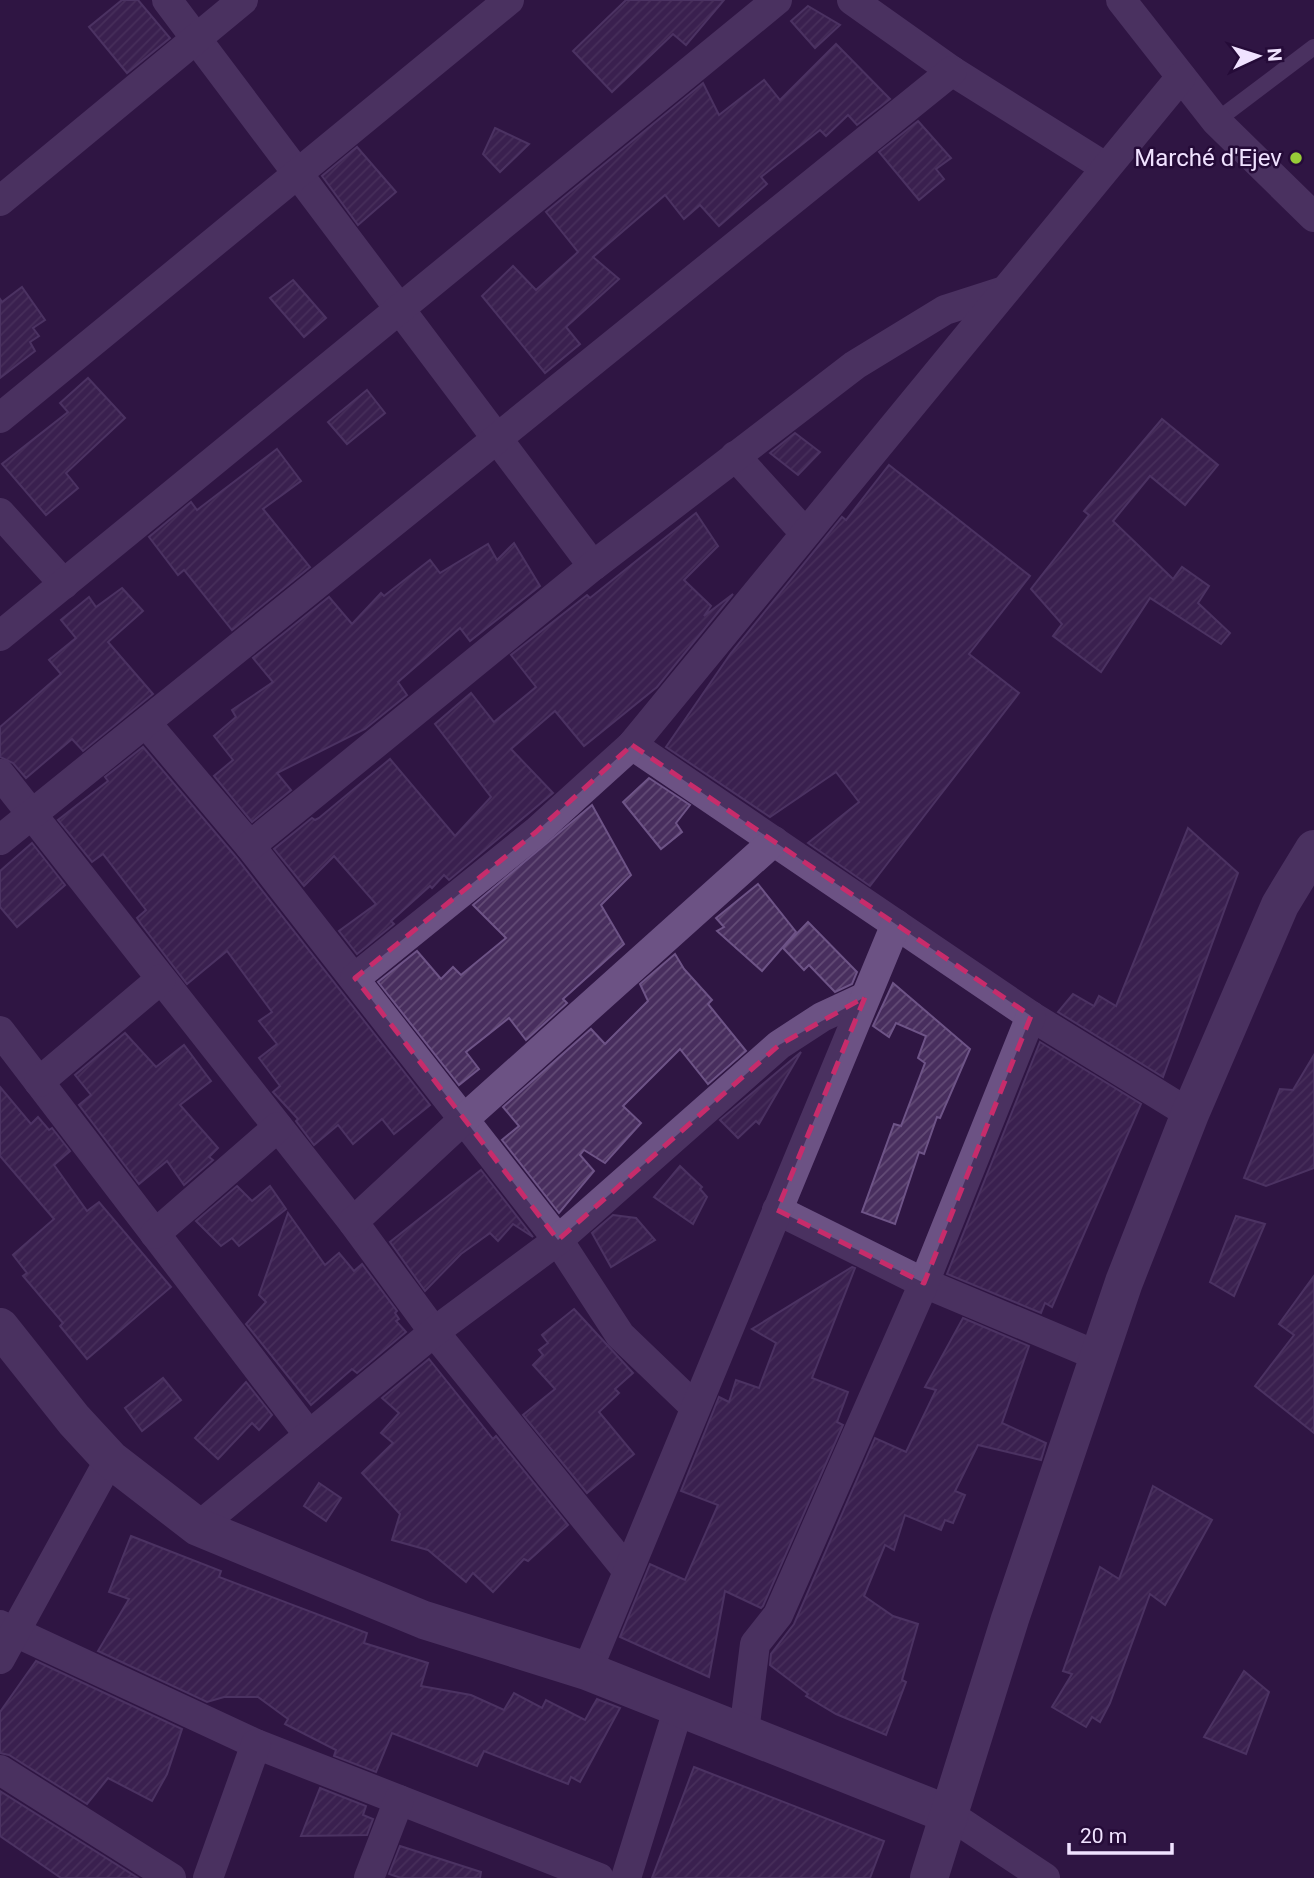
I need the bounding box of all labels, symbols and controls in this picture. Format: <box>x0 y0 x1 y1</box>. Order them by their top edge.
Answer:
north arrow <box>1223 21 1293 91</box>
text: N <box>1263 47 1286 62</box>
place label: Marché d'Ejev <box>1134 144 1282 172</box>
marker: Marché d'Ejev <box>1288 150 1304 166</box>
scale bar <box>1069 1812 1172 1856</box>
text: 20 m <box>1080 1824 1127 1848</box>

